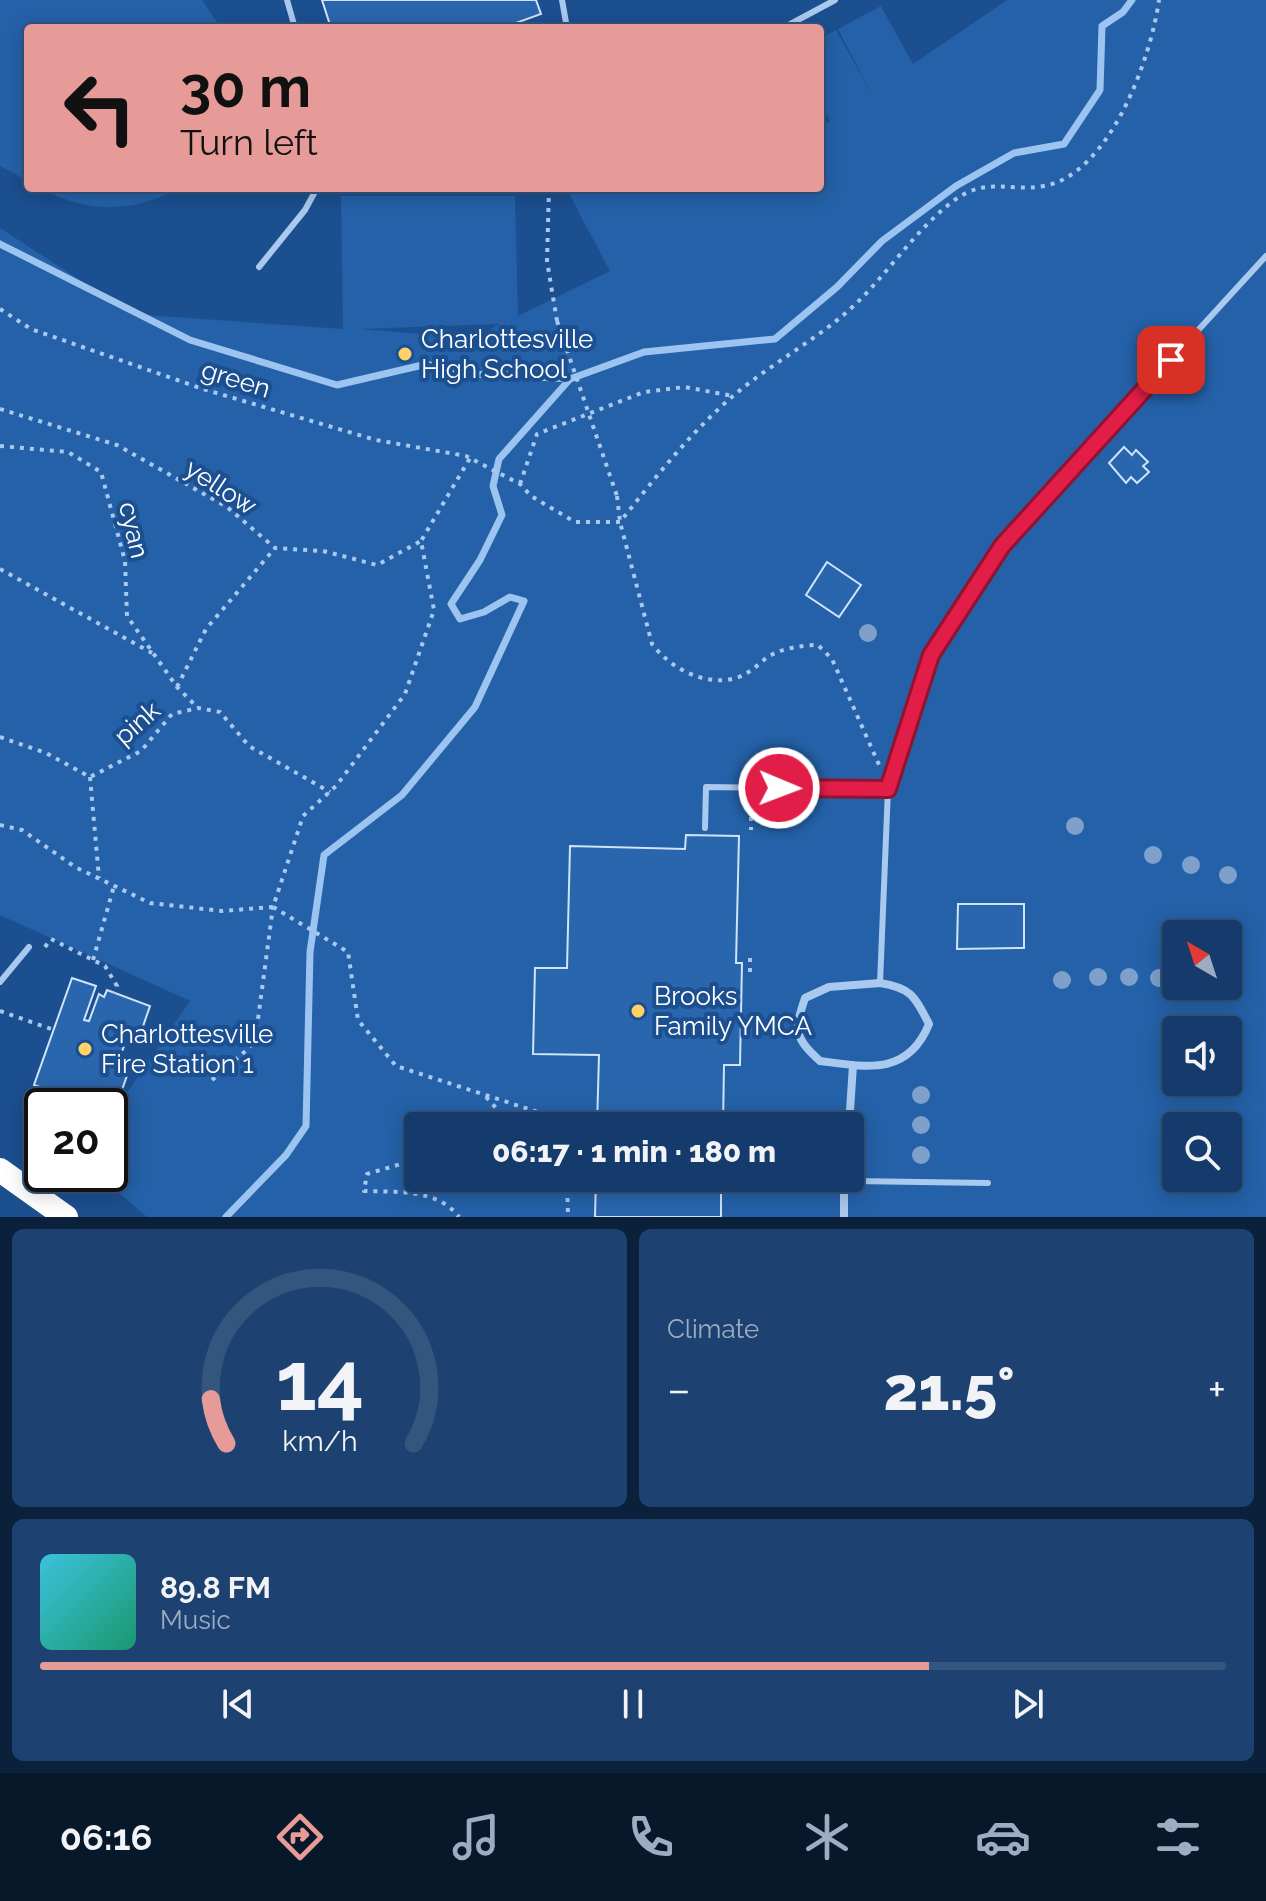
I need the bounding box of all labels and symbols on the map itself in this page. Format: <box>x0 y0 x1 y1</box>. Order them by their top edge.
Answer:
place label: Charlottesville High School <box>421 324 593 384</box>
pin <box>1137 326 1205 394</box>
marker: Charlottesville High School <box>396 345 414 363</box>
street label: green <box>198 354 274 404</box>
street label: yellow <box>180 453 262 521</box>
street label: cyan <box>113 499 155 561</box>
street label: pink <box>108 695 166 751</box>
position arrow <box>737 746 821 830</box>
north arrow <box>1162 920 1242 1000</box>
place label: Brooks Family YMCA <box>654 981 812 1041</box>
marker: Brooks Family YMCA <box>629 1002 647 1020</box>
place label: Charlottesville Fire Station 1 <box>101 1019 273 1079</box>
marker: Charlottesville Fire Station 1 <box>76 1040 94 1058</box>
speed limit sign: 20 <box>24 1088 128 1192</box>

